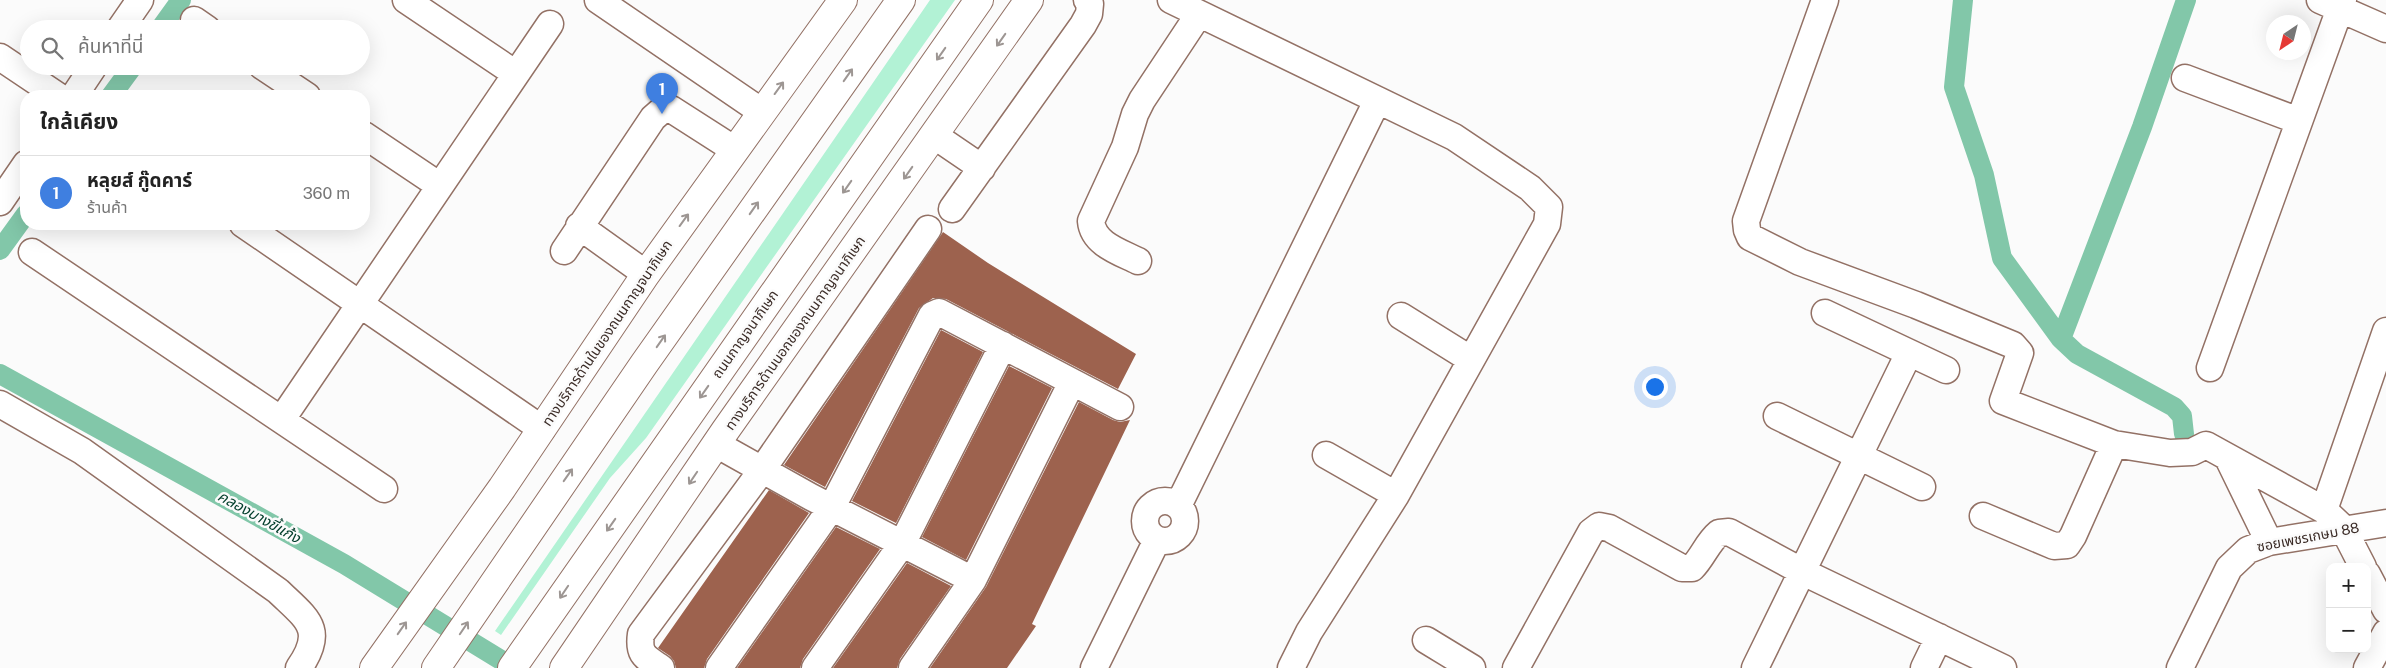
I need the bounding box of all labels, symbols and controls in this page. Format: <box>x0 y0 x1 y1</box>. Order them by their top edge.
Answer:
north arrow <box>2266 15 2311 60</box>
search box <box>20 20 370 75</box>
one-way arrow <box>996 33 1006 47</box>
icon: search <box>38 34 66 62</box>
text: ค้นหาที่นี่ <box>78 35 143 57</box>
one-way arrow <box>936 47 946 61</box>
one-way arrow <box>843 69 853 83</box>
pin: 1 <box>646 73 678 114</box>
one-way arrow <box>774 81 784 95</box>
text: ใกล้เคียง <box>40 109 118 134</box>
one-way arrow <box>903 166 913 180</box>
text: หลุยส์ กู๊ดคาร์ <box>87 169 192 191</box>
one-way arrow <box>842 180 852 194</box>
text: 1 <box>53 184 59 203</box>
text: 360 m <box>303 184 350 203</box>
text: ร้านค้า <box>87 198 127 217</box>
one-way arrow <box>749 201 759 215</box>
one-way arrow <box>679 213 689 227</box>
street label: ทางบริการด้านนอกของถนนกาญจนาภิเษก <box>721 233 869 433</box>
street label: ทางบริการด้านในของถนนกาญจนาภิเษก <box>539 237 675 429</box>
street label: ถนนกาญจนาภิเษก <box>708 287 782 381</box>
one-way arrow <box>656 334 666 348</box>
your location <box>1642 374 1668 400</box>
one-way arrow <box>699 385 709 399</box>
one-way arrow <box>563 468 573 482</box>
one-way arrow <box>688 471 699 485</box>
water label: คลองบางขี้แก้ง <box>215 485 305 547</box>
one-way arrow <box>606 518 616 532</box>
street label: ซอยเพชรเกษม 88 <box>2256 519 2360 555</box>
map controls <box>2326 563 2371 653</box>
button: + <box>2326 563 2371 608</box>
one-way arrow <box>559 585 569 599</box>
button: − <box>2326 608 2371 653</box>
one-way arrow <box>397 621 407 635</box>
one-way arrow <box>459 621 469 635</box>

